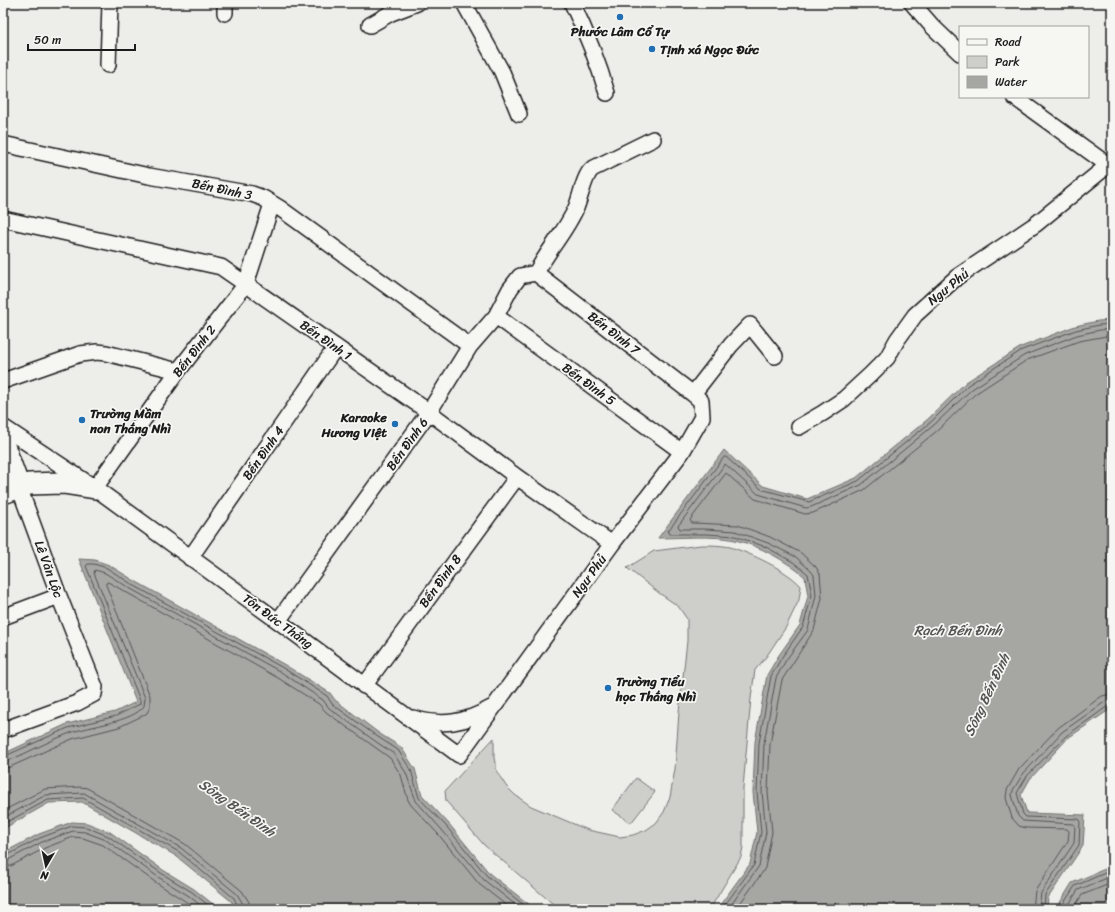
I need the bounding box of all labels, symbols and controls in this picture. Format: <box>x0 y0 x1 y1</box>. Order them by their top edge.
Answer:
marker: Phước Lâm Cổ Tự <box>615 12 625 22</box>
place label: Phước Lâm Cổ Tự <box>571 20 671 43</box>
scale bar <box>28 26 135 52</box>
legend <box>959 26 1089 98</box>
text: 50 m <box>34 29 61 51</box>
text: Road <box>995 31 1022 53</box>
place label: Tịnh xá Ngọc Đức <box>660 38 759 61</box>
marker: Tịnh xá Ngọc Đức <box>647 44 657 54</box>
text: Park <box>995 51 1020 73</box>
text: Water <box>995 71 1028 93</box>
street label: Bến Đình 3 <box>190 171 254 207</box>
street label: Ngư Phủ <box>922 263 974 311</box>
street label: Bến Đình 7 <box>583 305 646 362</box>
street label: Bến Đình 1 <box>295 314 357 367</box>
street label: Bến Đình 2 <box>166 319 222 382</box>
street label: Bến Đình 5 <box>557 357 621 411</box>
place label: Trường Mầm non Thắng Nhì <box>89 402 171 440</box>
place label: Karaoke Hương Việt <box>320 406 387 444</box>
street label: Bến Đình 6 <box>380 412 434 476</box>
marker: Trường Mầm non Thắng Nhì <box>77 415 87 425</box>
marker: Karaoke Hương Việt <box>390 419 400 429</box>
street label: Bến Đình 4 <box>236 421 290 485</box>
street label: Lê Văn Lộc <box>28 537 70 602</box>
street label: Bến Đình 8 <box>413 549 468 613</box>
street label: Ngư Phủ <box>565 550 613 602</box>
street label: Tôn Đức Thắng <box>238 587 319 655</box>
water label: Rạch Bến Đình <box>914 618 1004 643</box>
water label: Sông Bến Đình <box>957 648 1018 740</box>
place label: Trường Tiểu học Thắng Nhì <box>615 670 697 708</box>
marker: Trường Tiểu học Thắng Nhì <box>603 683 613 693</box>
water label: Sông Bến Đình <box>194 772 282 845</box>
north arrow <box>26 846 66 886</box>
text: N <box>39 865 51 886</box>

